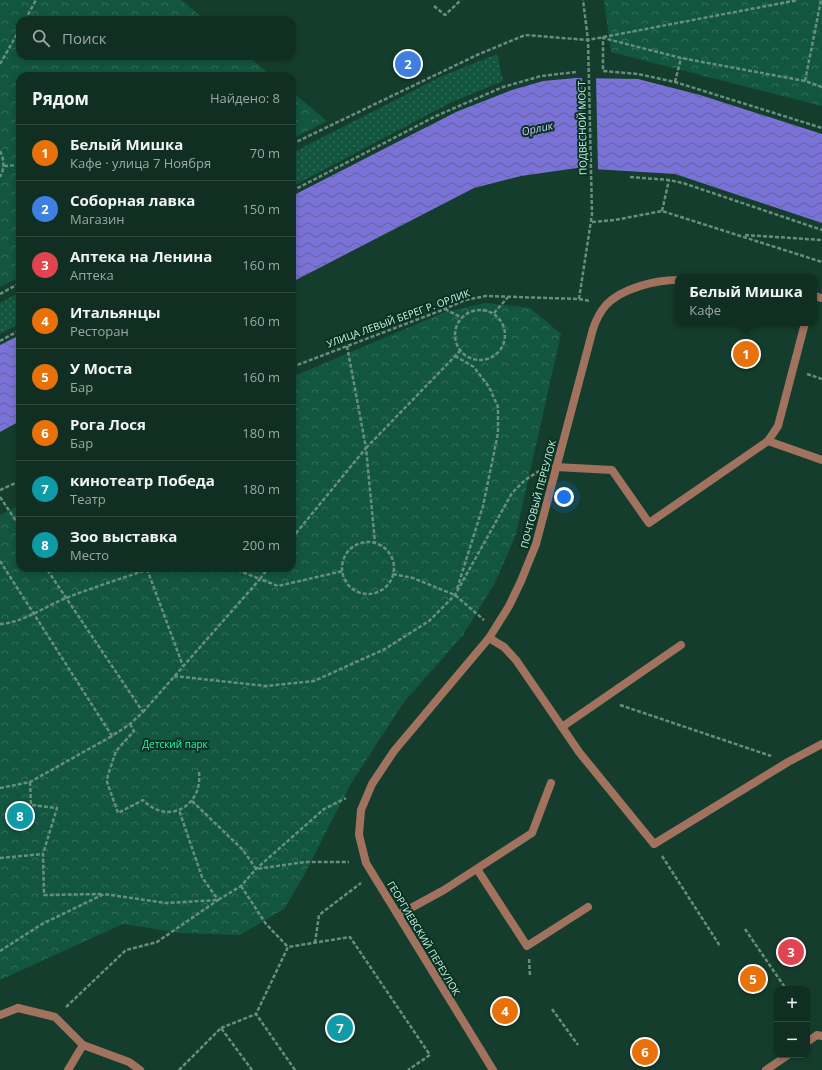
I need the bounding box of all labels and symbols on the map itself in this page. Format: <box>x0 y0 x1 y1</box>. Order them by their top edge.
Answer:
pin: 2 <box>395 49 421 79</box>
street label: ПОДВЕСНОЙ МОСТ <box>574 80 590 175</box>
water label: Орлик <box>520 117 555 139</box>
street label: УЛИЦА ЛЕВЫЙ БЕРЕГ Р. ОРЛИК <box>324 285 472 351</box>
pin: 1 <box>733 339 759 369</box>
street label: ПОЧТОВЫЙ ПЕРЕУЛОК <box>517 437 559 550</box>
your location <box>554 487 574 507</box>
park label: Детский парк <box>142 737 209 751</box>
pin: 8 <box>7 801 33 831</box>
street label: ГЕОРГИЕВСКИЙ ПЕРЕУЛОК <box>384 878 464 999</box>
pin: 3 <box>778 937 804 967</box>
pin: 5 <box>740 964 766 994</box>
pin: 4 <box>492 996 518 1026</box>
pin: 7 <box>327 1013 353 1043</box>
pin: 6 <box>632 1037 658 1067</box>

